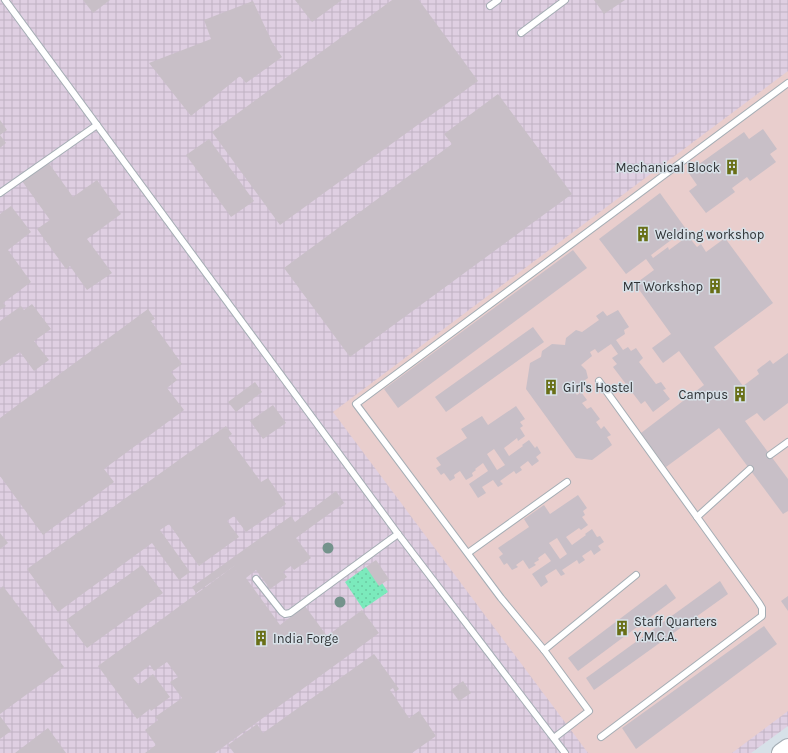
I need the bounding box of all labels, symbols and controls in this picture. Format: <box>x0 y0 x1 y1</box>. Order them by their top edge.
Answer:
building icon: Mechanical Block <box>723 158 741 176</box>
place label: Mechanical Block <box>615 160 720 175</box>
building icon: Welding workshop <box>634 225 652 243</box>
place label: Welding workshop <box>655 227 764 242</box>
building icon: MT Workshop <box>706 277 724 295</box>
place label: MT Workshop <box>623 279 703 294</box>
building icon: Girl's Hostel <box>542 378 560 396</box>
place label: Girl's Hostel <box>563 380 633 395</box>
building icon: Campus <box>731 385 749 403</box>
place label: Campus <box>678 387 728 402</box>
place label: Staff Quarters Y.M.C.A. <box>634 614 717 644</box>
building icon: Staff Quarters Y.M.C.A. <box>613 619 631 637</box>
building icon: India Forge <box>252 629 270 647</box>
place label: India Forge <box>273 631 339 646</box>

